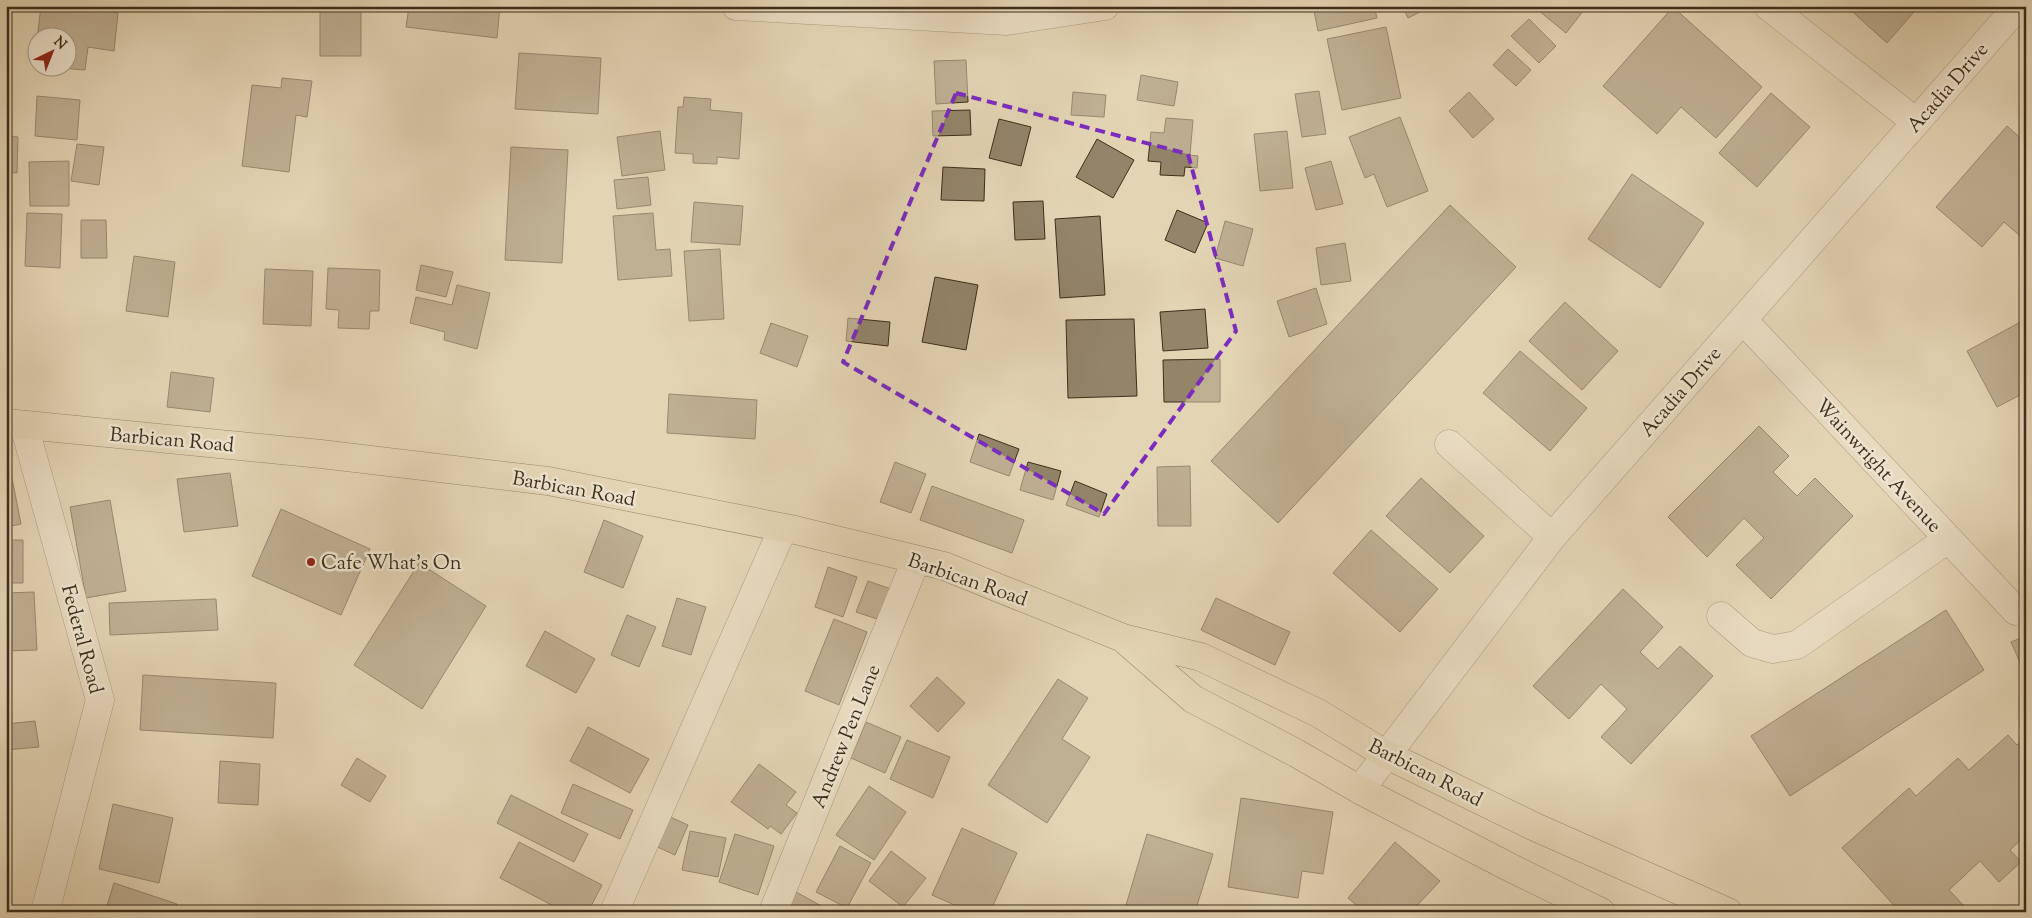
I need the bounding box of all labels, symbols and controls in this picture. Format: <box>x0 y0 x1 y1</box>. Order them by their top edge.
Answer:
north arrow <box>28 28 78 78</box>
text: N <box>49 33 70 55</box>
street label: Acadia Drive <box>1901 37 1997 140</box>
street label: Acadia Drive <box>1634 341 1730 444</box>
street label: Wainwright Avenue <box>1807 393 1947 540</box>
street label: Barbican Road <box>108 422 235 461</box>
street label: Barbican Road <box>510 465 637 516</box>
street label: Barbican Road <box>904 547 1031 615</box>
place label: Cafe What's On <box>321 550 462 579</box>
marker: Cafe What's On <box>305 556 317 568</box>
street label: Federal Road <box>52 582 109 698</box>
street label: Andrew Pen Lane <box>805 661 889 813</box>
street label: Barbican Road <box>1363 733 1487 815</box>

